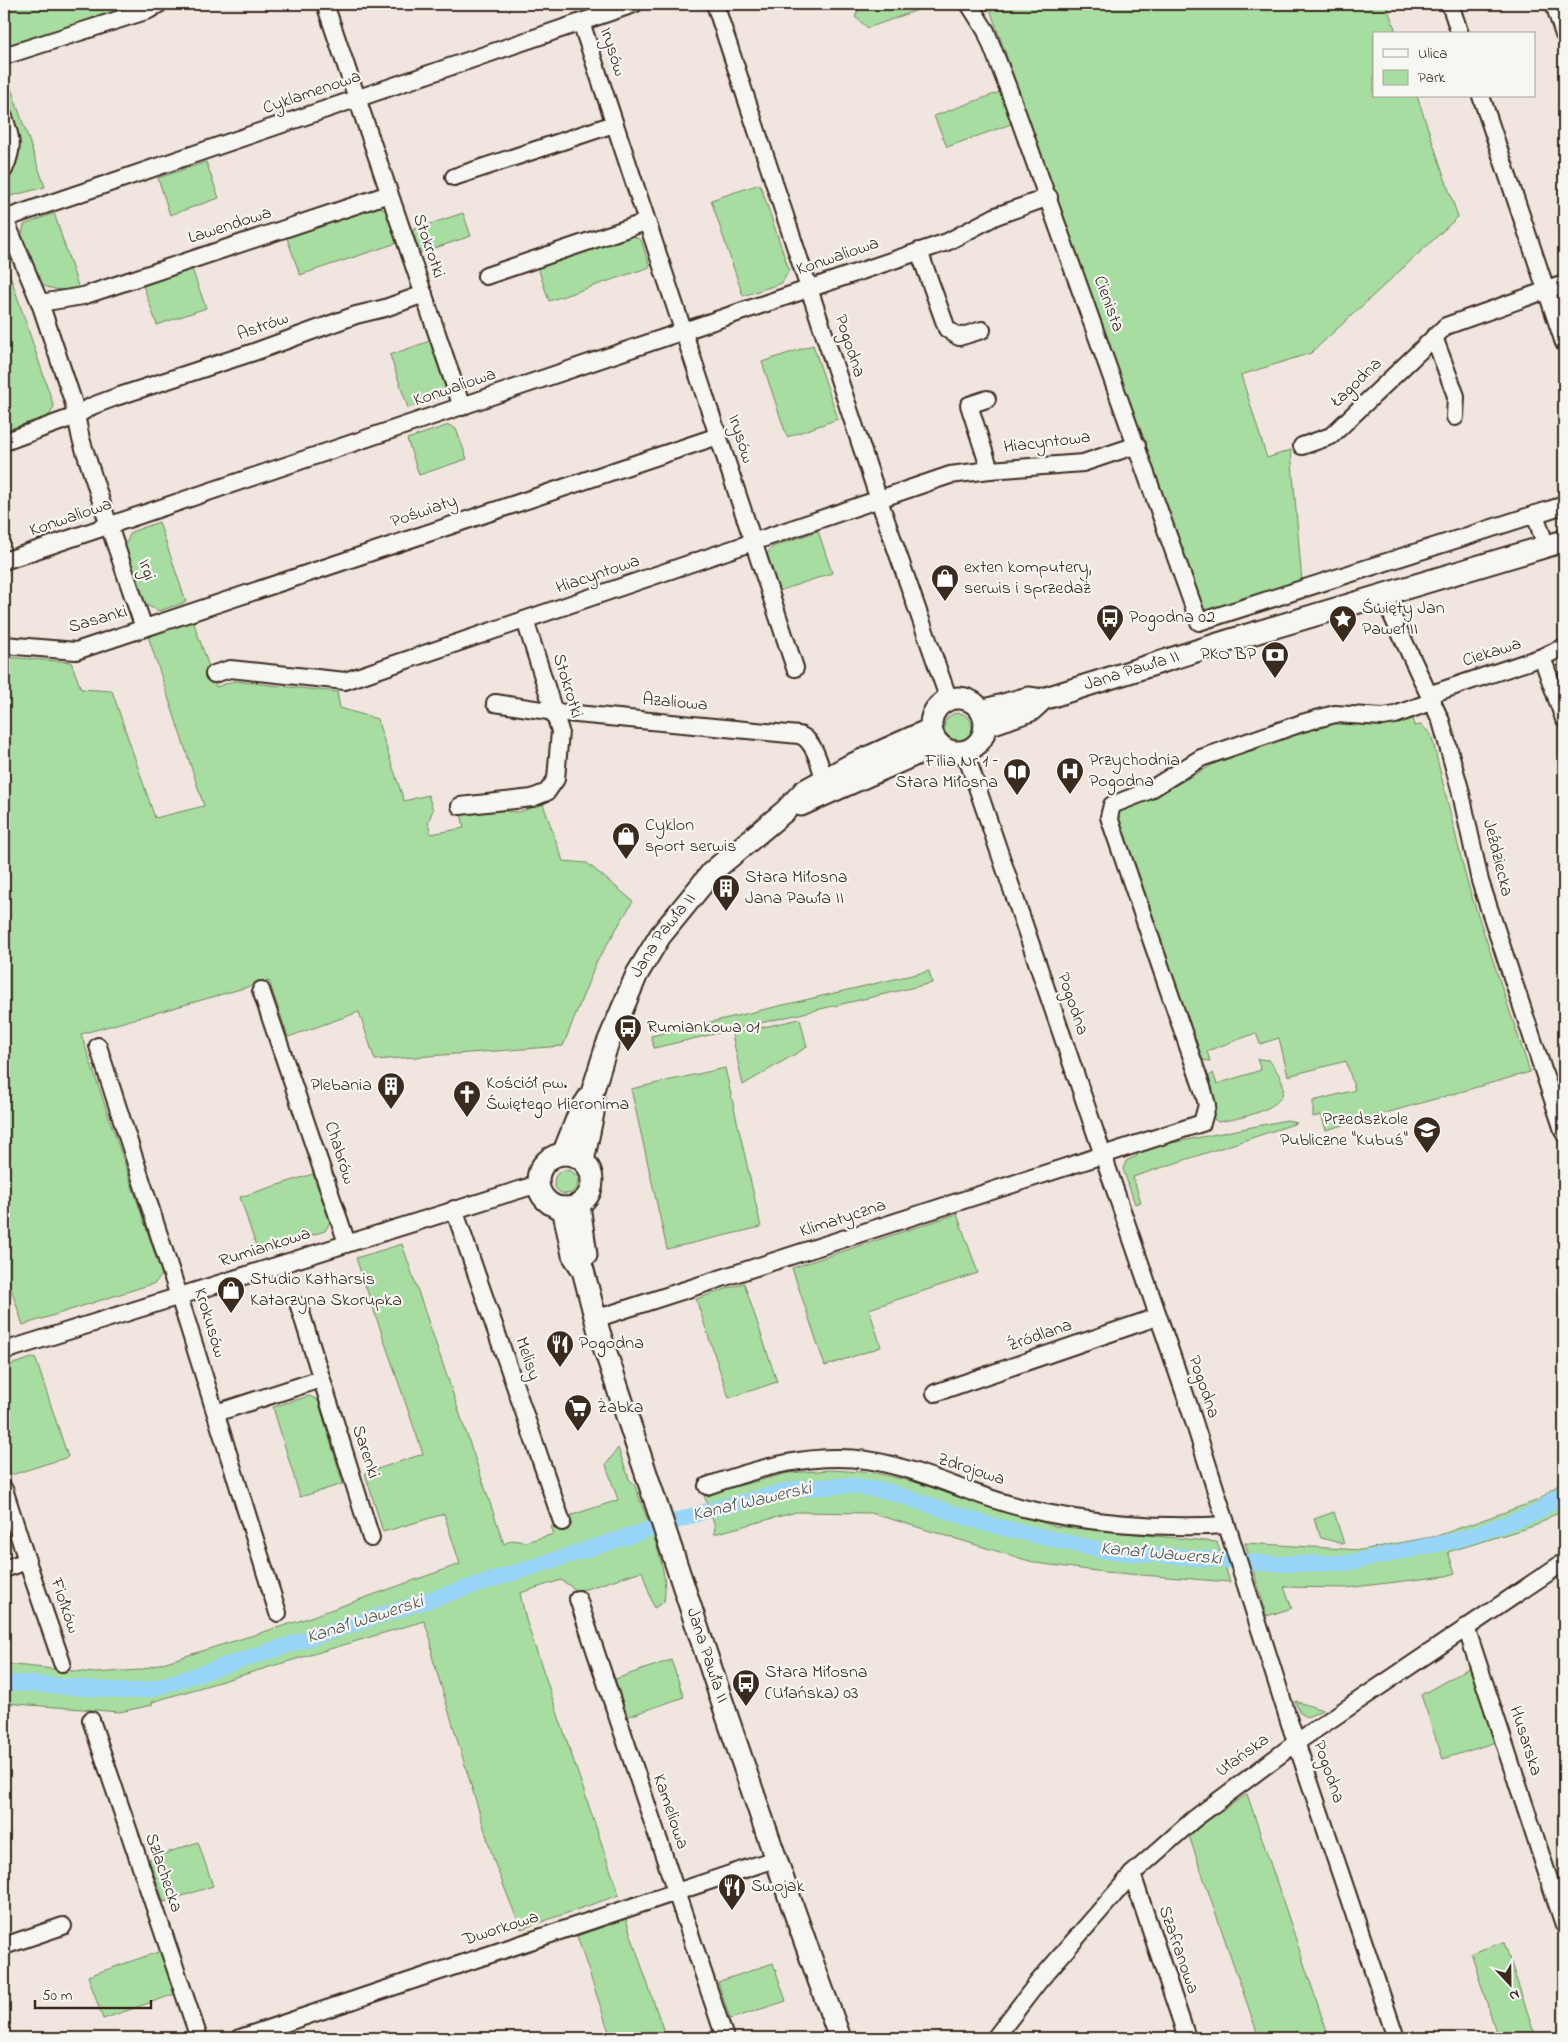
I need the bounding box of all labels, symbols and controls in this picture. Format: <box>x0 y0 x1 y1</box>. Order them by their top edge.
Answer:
street label: Irysów <box>592 24 632 80</box>
legend <box>1373 32 1536 98</box>
text: Ulica <box>1418 43 1447 65</box>
street label: Cyklamenowa <box>259 64 365 122</box>
text: Park <box>1418 67 1446 89</box>
street label: Lawendowa <box>185 200 275 252</box>
street label: Stokrotki <box>405 210 451 282</box>
street label: Konwaliowa <box>793 231 883 283</box>
street label: Cienista <box>1086 272 1130 336</box>
street label: Astrów <box>234 306 293 348</box>
street label: Pogodna <box>826 311 871 381</box>
street label: Łagodna <box>1325 352 1389 415</box>
street label: Konwaliowa <box>410 362 500 414</box>
street label: Irysów <box>720 411 760 467</box>
street label: Hiacyntowa <box>1002 425 1092 461</box>
street label: Poświaty <box>387 489 461 535</box>
street label: Konwaliowa <box>26 492 116 544</box>
street label: Hiacyntowa <box>553 549 643 601</box>
place label: exten komputery, serwis i sprzedaż <box>964 555 1092 602</box>
street label: Irgi <box>129 556 162 585</box>
shop icon: exten komputery, serwis i sprzedaż <box>930 563 960 602</box>
place label: Święty Jan Paweł II <box>1362 596 1445 643</box>
street label: Sasanki <box>66 599 130 641</box>
bus stop icon: Pogodna 02 <box>1095 603 1125 642</box>
place icon: Święty Jan Paweł II <box>1328 604 1358 643</box>
place label: Pogodna 02 <box>1129 605 1215 632</box>
street label: Ciekawa <box>1459 631 1525 675</box>
bank icon: PKO BP <box>1260 640 1290 679</box>
place label: PKO BP <box>1200 642 1257 668</box>
street label: Jana Pawła II <box>1081 644 1183 698</box>
street label: Stokrotki <box>545 650 589 722</box>
street label: Azaliowa <box>641 687 709 719</box>
place label: Przychodnia Pogodna <box>1089 748 1180 796</box>
place label: Filia Nr 1 – Stara Miłosna <box>896 749 998 796</box>
hospital icon: Przychodnia Pogodna <box>1055 756 1085 795</box>
library icon: Filia Nr 1 – Stara Miłosna <box>1002 757 1032 796</box>
place label: Cyklon sport serwis <box>645 813 736 860</box>
street label: Jeździecka <box>1475 817 1519 899</box>
shop icon: Cyklon sport serwis <box>611 821 641 860</box>
place label: Stara Miłosna Jana Pawła II <box>745 865 848 912</box>
building icon: Stara Miłosna Jana Pawła II <box>711 873 741 912</box>
street label: Jana Pawła II <box>624 888 703 983</box>
street label: Pogodna <box>1048 969 1095 1039</box>
bus stop icon: Rumiankowa 01 <box>613 1013 643 1052</box>
place label: Rumiankowa 01 <box>647 1015 760 1041</box>
building icon: Plebania <box>376 1071 406 1110</box>
place label: Kościół pw. Świętego Hieronima <box>486 1071 629 1119</box>
place label: Plebania <box>311 1073 372 1099</box>
church icon: Kościół pw. Świętego Hieronima <box>452 1079 482 1118</box>
place label: Przedszkole Publiczne "Kubuś" <box>1280 1107 1409 1154</box>
school or university icon: Przedszkole Publiczne "Kubuś" <box>1412 1115 1442 1154</box>
street label: Chabrów <box>317 1118 361 1188</box>
street label: Klimatyczna <box>796 1193 890 1245</box>
street label: Rumiankowa <box>216 1221 314 1275</box>
place label: Studio Katharsis Katarzyna Skorupka <box>250 1267 402 1314</box>
shop icon: Studio Katharsis Katarzyna Skorupka <box>216 1275 246 1314</box>
street label: Krokusów <box>186 1285 232 1361</box>
street label: Źródlana <box>1004 1313 1076 1359</box>
restaurant icon: Pogodna <box>545 1329 575 1368</box>
place label: Pogodna <box>579 1331 644 1358</box>
street label: Melisy <box>507 1334 547 1384</box>
street label: Pogodna <box>1179 1352 1226 1422</box>
supermarket icon: Żabka <box>563 1393 593 1432</box>
place label: Żabka <box>597 1395 644 1421</box>
street label: Sarenki <box>344 1422 386 1482</box>
street label: Zdrojowa <box>934 1447 1008 1493</box>
water label: Kanał Wawerski <box>690 1475 816 1529</box>
water label: Kanał Wawerski <box>1099 1535 1224 1573</box>
street label: Fiołków <box>42 1574 86 1637</box>
water label: Kanał Wawerski <box>303 1588 428 1652</box>
street label: Jana Pawła II <box>679 1604 735 1707</box>
place label: Stara Miłosna (Ułańska) 03 <box>765 1660 868 1707</box>
bus stop icon: Stara Miłosna (Ułańska) 03 <box>731 1668 761 1707</box>
street label: Husarska <box>1502 1703 1548 1779</box>
street label: Ułańska <box>1211 1728 1275 1784</box>
street label: Pogodna <box>1304 1737 1351 1807</box>
street label: Kameliowa <box>645 1771 695 1853</box>
street label: Szlachecka <box>137 1830 189 1916</box>
restaurant icon: Swojak <box>717 1872 747 1911</box>
place label: Swojak <box>751 1874 805 1900</box>
street label: Szafranowa <box>1151 1902 1205 1998</box>
street label: Dworkowa <box>459 1904 542 1954</box>
north arrow <box>1486 1960 1536 2010</box>
scale bar <box>35 1977 151 2009</box>
text: N <box>1506 1983 1523 2006</box>
text: 50 m <box>42 1985 73 2007</box>

